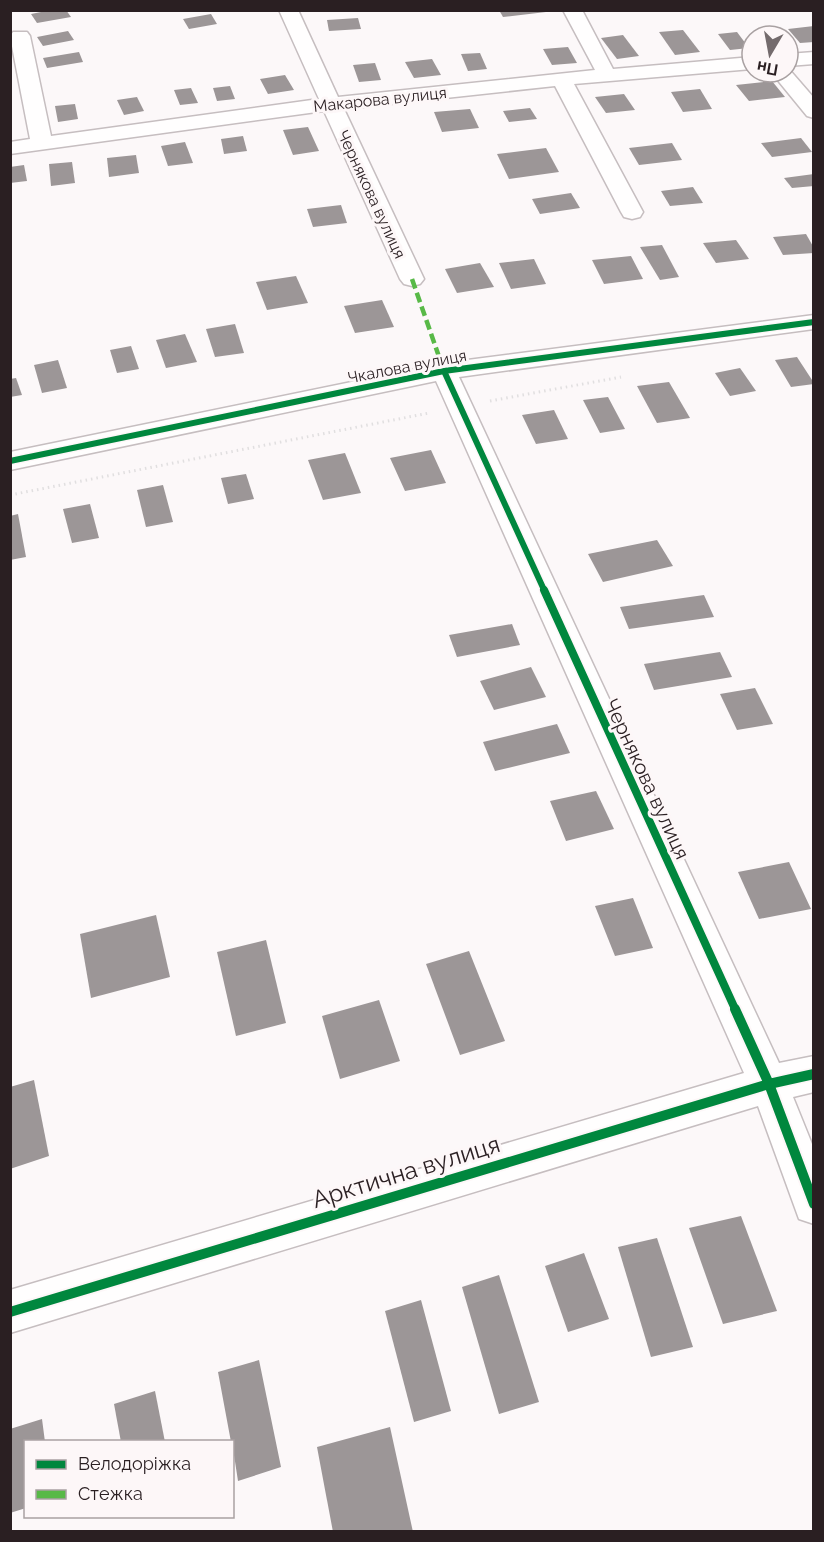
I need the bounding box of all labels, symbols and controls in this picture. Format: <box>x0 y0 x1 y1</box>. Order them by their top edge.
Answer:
north arrow <box>740 24 800 84</box>
text: Пн <box>755 57 780 79</box>
street label: Макарова вулиця <box>313 83 448 116</box>
street label: Чернякова вулиця <box>333 127 410 261</box>
street label: Чкалова вулиця <box>346 346 468 387</box>
street label: Чернякова вулиця <box>599 695 695 863</box>
street label: Арктична вулиця <box>308 1129 503 1214</box>
legend <box>24 1440 234 1518</box>
text: Велодоріжка <box>78 1453 191 1474</box>
text: Стежка <box>78 1483 143 1504</box>

